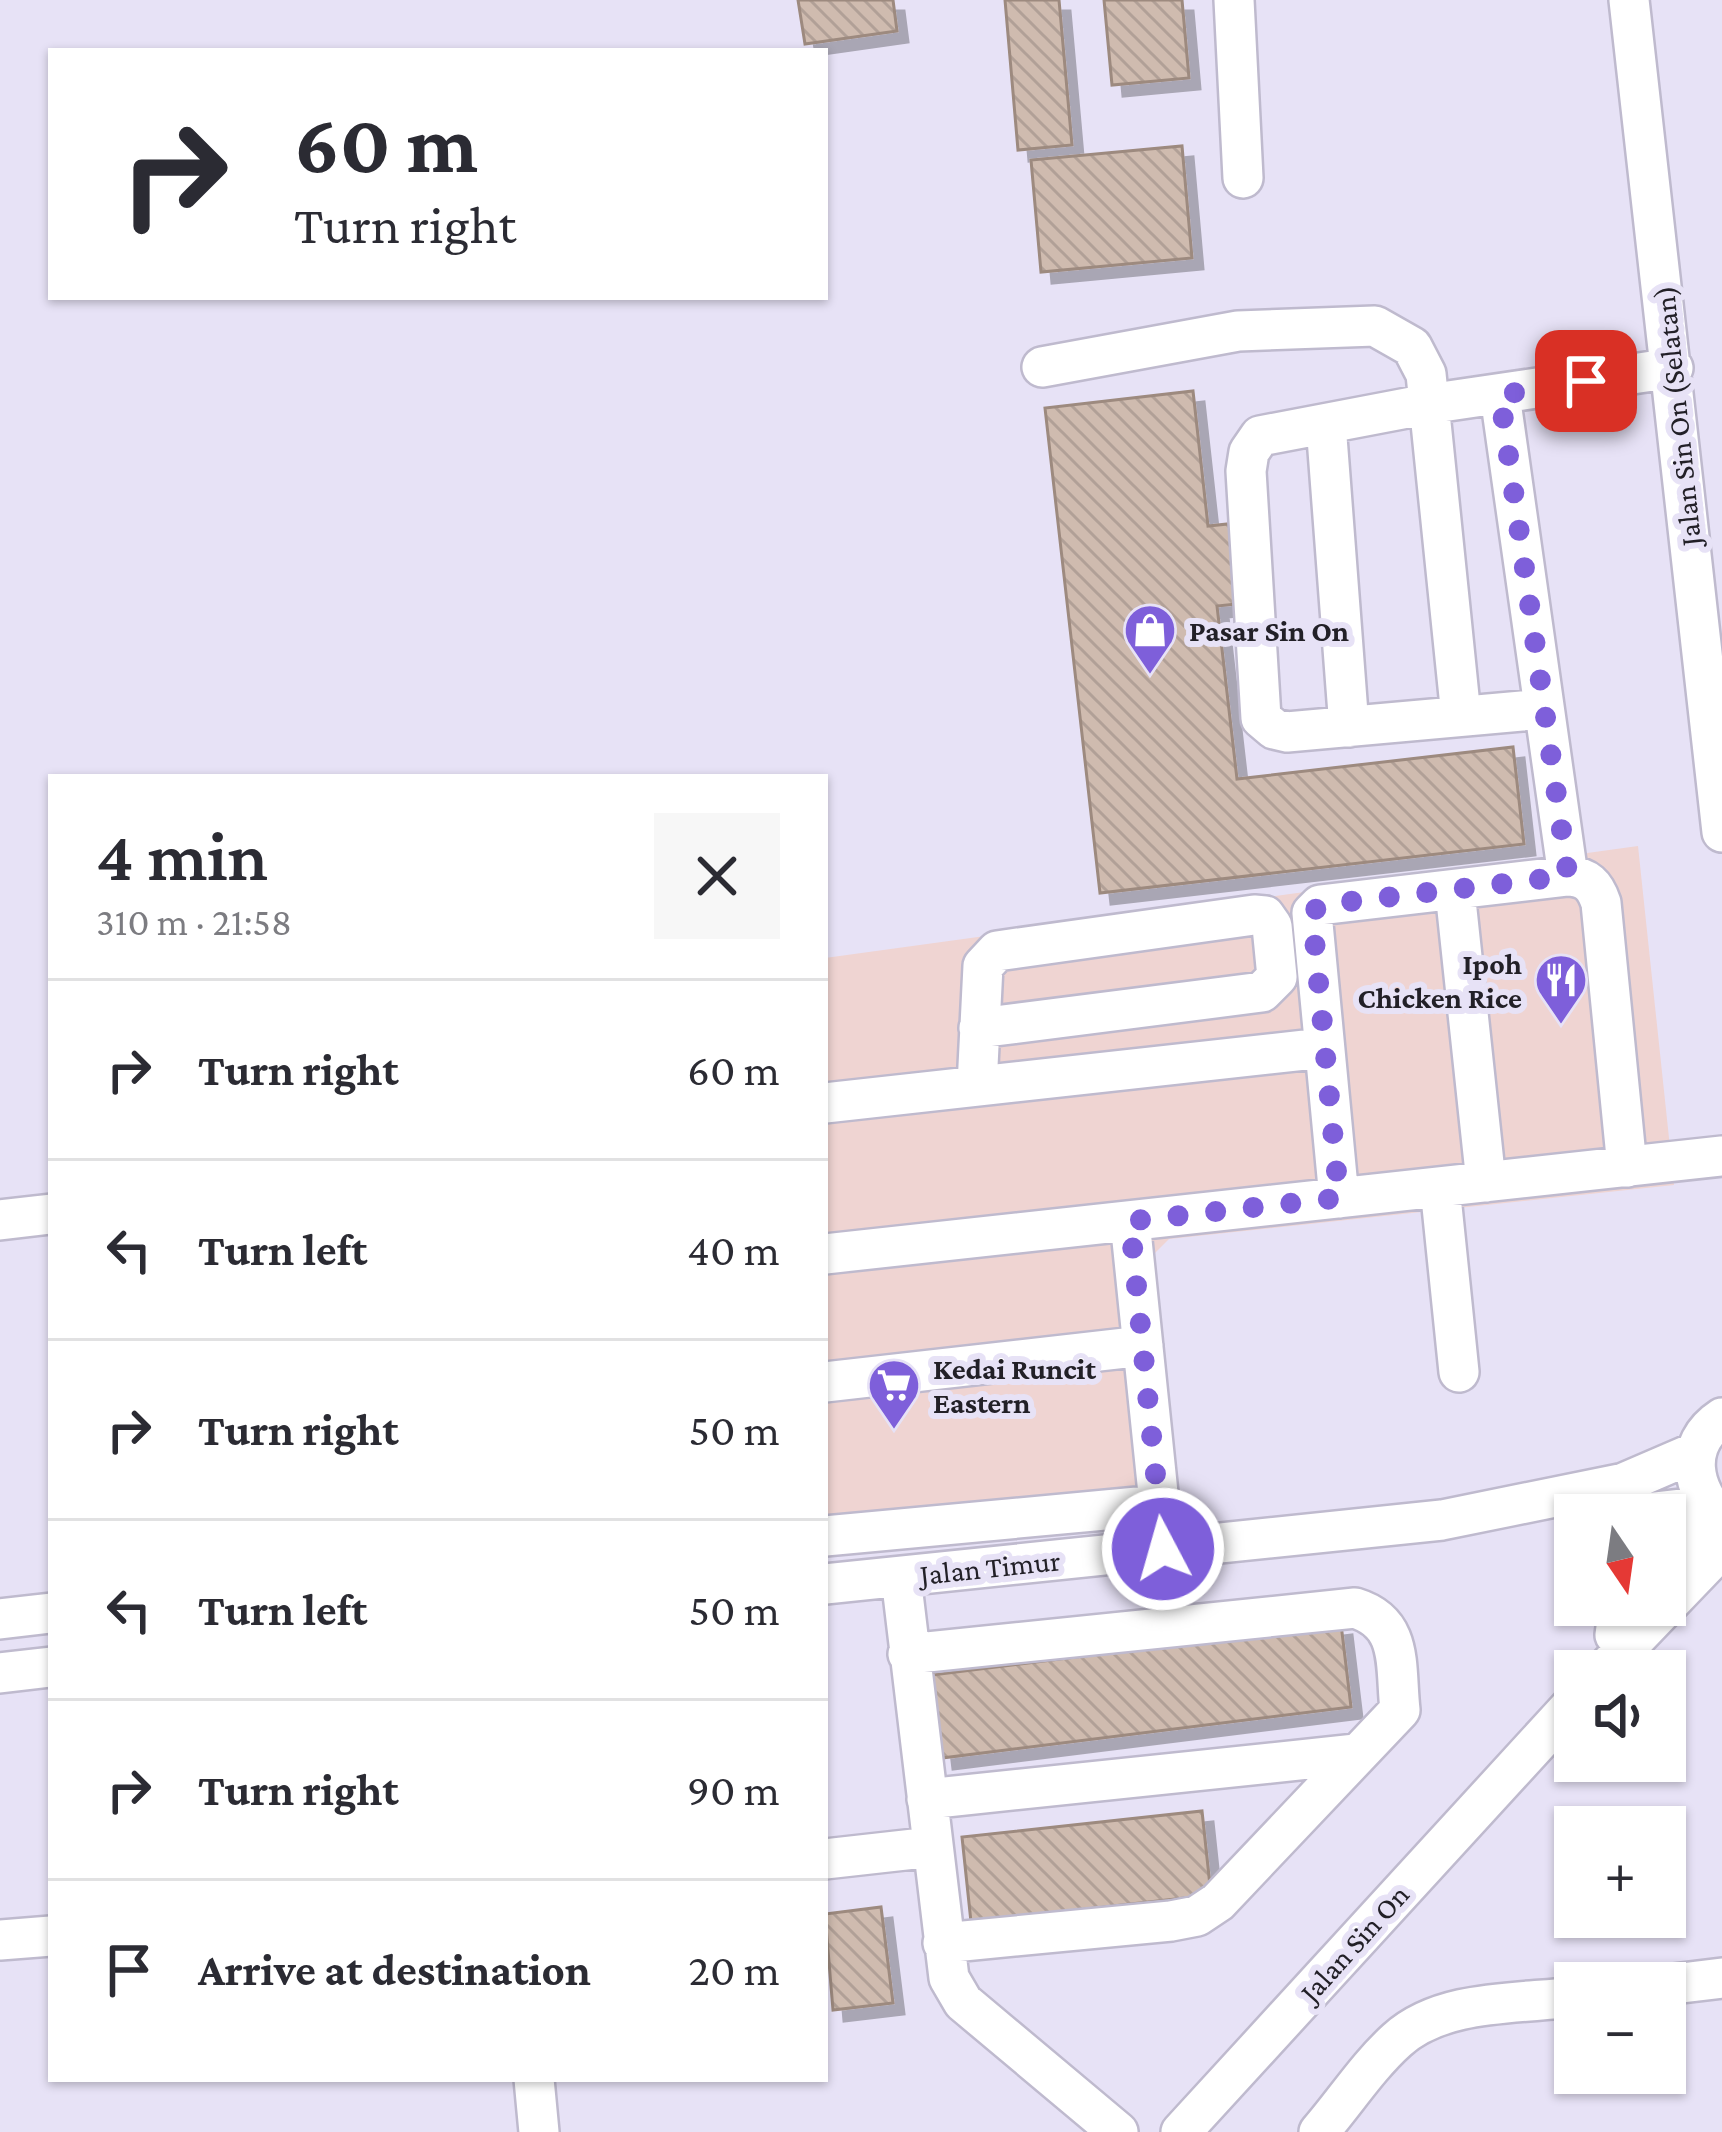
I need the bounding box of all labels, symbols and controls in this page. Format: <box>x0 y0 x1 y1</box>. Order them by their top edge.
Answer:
icon: right <box>96 96 252 252</box>
text: 60 m <box>294 97 478 190</box>
text: Turn right <box>294 195 516 255</box>
street label: Jalan Sin On (Selatan) <box>1647 284 1708 551</box>
pin <box>1535 330 1637 432</box>
icon: arrive <box>1553 348 1619 414</box>
shop icon: Pasar Sin On <box>1122 602 1178 676</box>
place label: Pasar Sin On <box>1189 614 1349 647</box>
button: close <box>654 813 780 939</box>
text: 4 min <box>96 815 268 895</box>
text: 310 m · 21:58 <box>96 900 292 943</box>
place label: Ipoh Chicken Rice <box>1357 947 1522 1014</box>
restaurant icon: Ipoh Chicken Rice <box>1533 952 1589 1026</box>
icon: right <box>96 1037 162 1103</box>
text: Turn right <box>198 1045 399 1095</box>
text: 60 m <box>687 1045 780 1095</box>
icon: left <box>96 1217 162 1283</box>
text: Turn left <box>198 1225 367 1275</box>
text: 40 m <box>687 1225 780 1275</box>
place label: Kedai Runcit Eastern <box>933 1352 1096 1419</box>
supermarket icon: Kedai Runcit Eastern <box>866 1357 922 1431</box>
icon: right <box>96 1397 162 1463</box>
text: Turn right <box>198 1405 399 1455</box>
text: 50 m <box>689 1405 780 1455</box>
position arrow <box>1100 1486 1226 1612</box>
north arrow <box>1554 1494 1686 1626</box>
map controls <box>1554 1494 1686 2094</box>
street label: Jalan Timur <box>915 1543 1062 1591</box>
icon: left <box>96 1577 162 1643</box>
text: Turn left <box>198 1585 367 1635</box>
text: 50 m <box>689 1585 780 1635</box>
button: sound <box>1554 1650 1686 1782</box>
icon: right <box>96 1757 162 1823</box>
text: Turn right <box>198 1765 399 1815</box>
text: 90 m <box>687 1765 780 1815</box>
button: + <box>1554 1806 1686 1938</box>
street label: Jalan Sin On <box>1291 1878 1415 2011</box>
icon: arrive <box>96 1937 162 2003</box>
text: Arrive at destination <box>198 1945 591 1995</box>
text: 20 m <box>689 1945 780 1995</box>
button: − <box>1554 1962 1686 2094</box>

